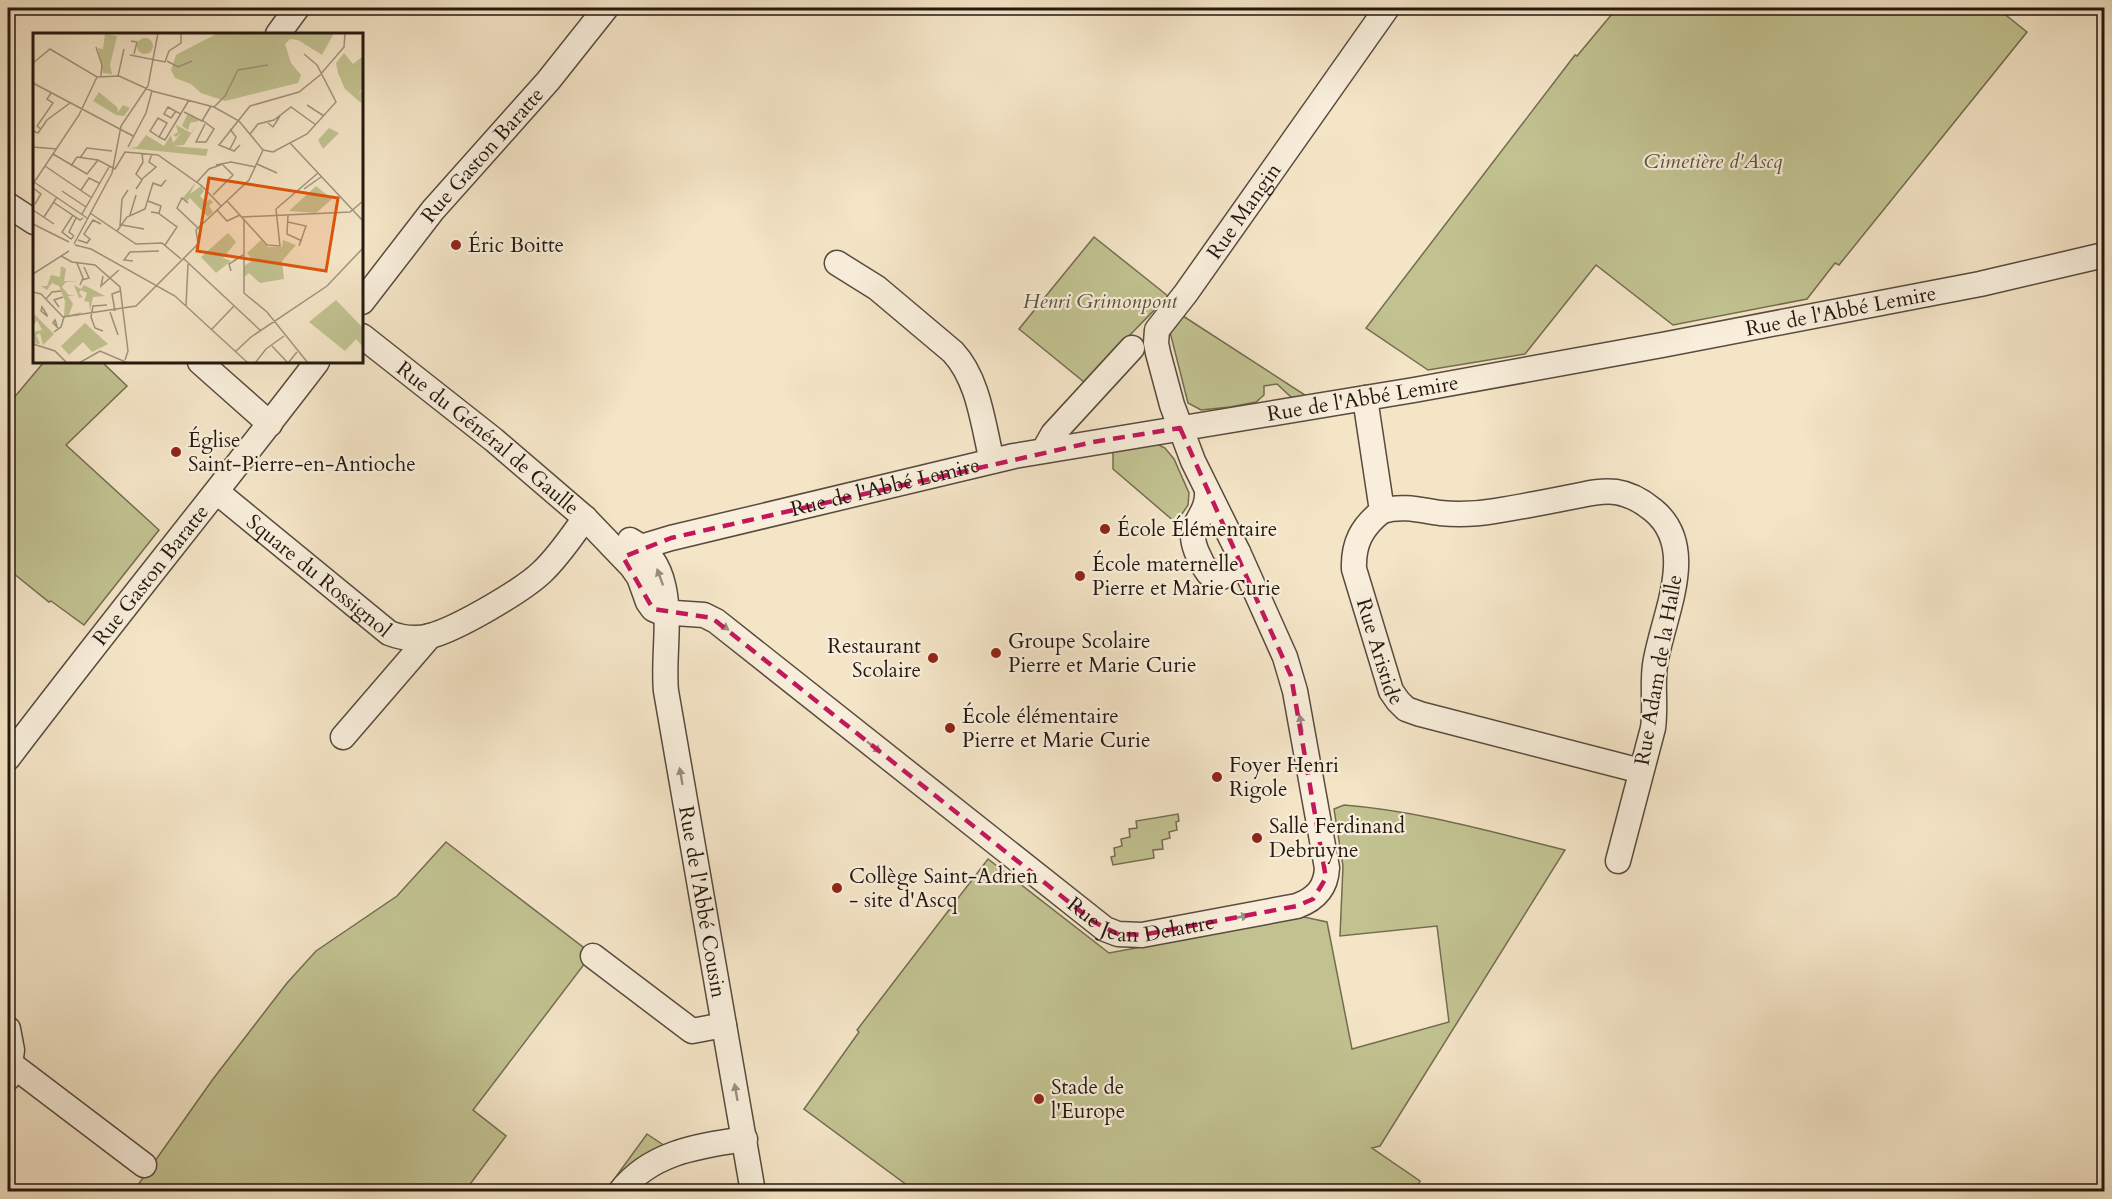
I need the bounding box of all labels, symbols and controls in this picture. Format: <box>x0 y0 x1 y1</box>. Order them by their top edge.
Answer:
inset map <box>33 33 363 363</box>
street label: Rue Gaston Baratte <box>414 81 551 229</box>
park label: Cimetière d'Ascq <box>1643 147 1783 176</box>
street label: Rue Mangin <box>1200 157 1288 265</box>
place label: Éric Boitte <box>468 231 564 260</box>
marker: Éric Boitte <box>449 238 463 252</box>
street label: Rue de l'Abbé Lemire <box>1743 279 1939 344</box>
park label: Henri Grimonpont <box>1023 287 1178 316</box>
street label: Rue du Général de Gaulle <box>390 354 585 522</box>
street label: Rue de l'Abbé Lemire <box>1265 368 1461 429</box>
place label: Église Saint-Pierre-en-Antioche <box>188 426 416 479</box>
marker: Église Saint-Pierre-en-Antioche <box>169 445 183 459</box>
street label: Rue de l'Abbé Lemire <box>788 451 983 524</box>
street label: Rue Gaston Baratte <box>86 498 216 652</box>
street label: Square du Rossignol <box>240 508 398 644</box>
place label: École Élémentaire <box>1117 515 1277 544</box>
marker: École Élémentaire <box>1098 522 1112 536</box>
place label: École maternelle Pierre et Marie Curie <box>1092 550 1280 603</box>
one-way arrow <box>654 568 664 586</box>
marker: École maternelle Pierre et Marie Curie <box>1073 569 1087 583</box>
street label: Rue Adam de la Halle <box>1627 572 1690 768</box>
street label: Rue Aristide <box>1349 595 1410 711</box>
one-way arrow <box>714 619 729 631</box>
place label: Groupe Scolaire Pierre et Marie Curie <box>1008 627 1196 680</box>
place label: Restaurant Scolaire <box>827 632 921 685</box>
marker: Groupe Scolaire Pierre et Marie Curie <box>989 646 1003 660</box>
marker: Restaurant Scolaire <box>926 651 940 665</box>
place label: École élémentaire Pierre et Marie Curie <box>962 702 1150 755</box>
one-way arrow <box>1296 714 1305 733</box>
marker: École élémentaire Pierre et Marie Curie <box>943 721 957 735</box>
one-way arrow <box>866 740 882 753</box>
place label: Foyer Henri Rigole <box>1229 751 1339 804</box>
one-way arrow <box>676 767 685 786</box>
marker: Foyer Henri Rigole <box>1210 770 1224 784</box>
street label: Rue de l'Abbé Cousin <box>671 804 733 1000</box>
place label: Salle Ferdinand Debruyne <box>1269 812 1405 865</box>
marker: Salle Ferdinand Debruyne <box>1250 831 1264 845</box>
place label: Collège Saint-Adrien - site d'Ascq <box>849 862 1038 915</box>
marker: Collège Saint-Adrien - site d'Ascq <box>830 881 844 895</box>
street label: Rue Jean Delattre <box>1061 890 1217 950</box>
one-way arrow <box>1231 912 1250 921</box>
place label: Stade de l'Europe <box>1051 1073 1125 1126</box>
one-way arrow <box>732 1083 741 1102</box>
marker: Stade de l'Europe <box>1032 1092 1046 1106</box>

